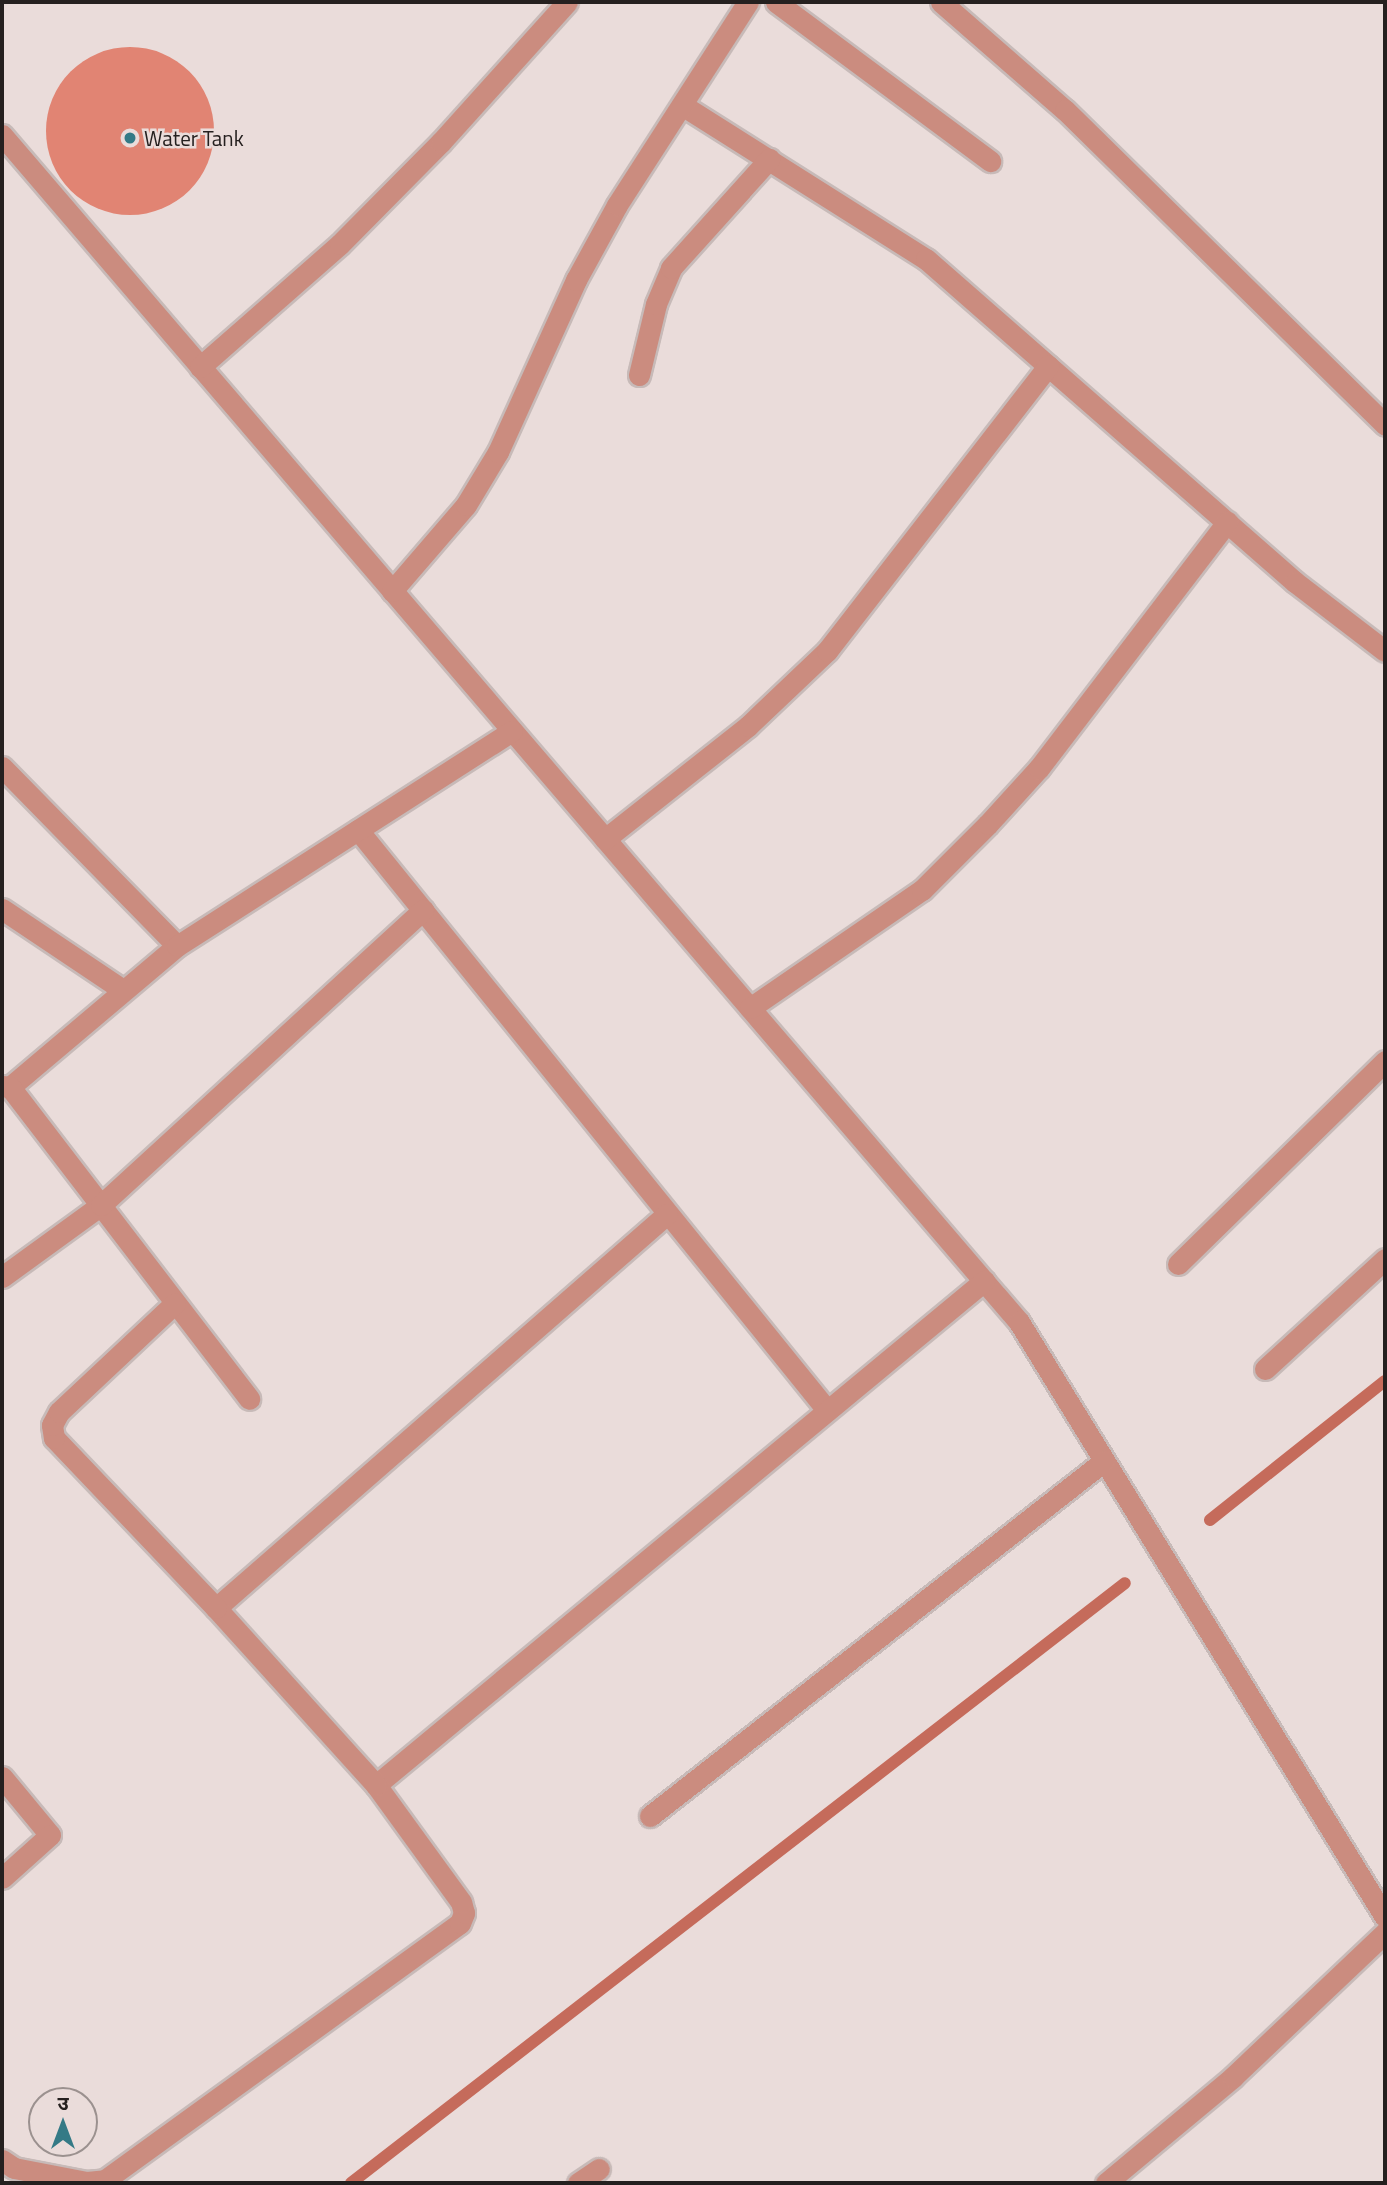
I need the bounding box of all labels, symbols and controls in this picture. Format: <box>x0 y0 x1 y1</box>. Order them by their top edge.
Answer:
place label: Water Tank <box>144 125 244 151</box>
marker: Water Tank <box>122 130 138 146</box>
north arrow <box>28 2087 98 2157</box>
text: उ <box>57 2088 69 2117</box>

